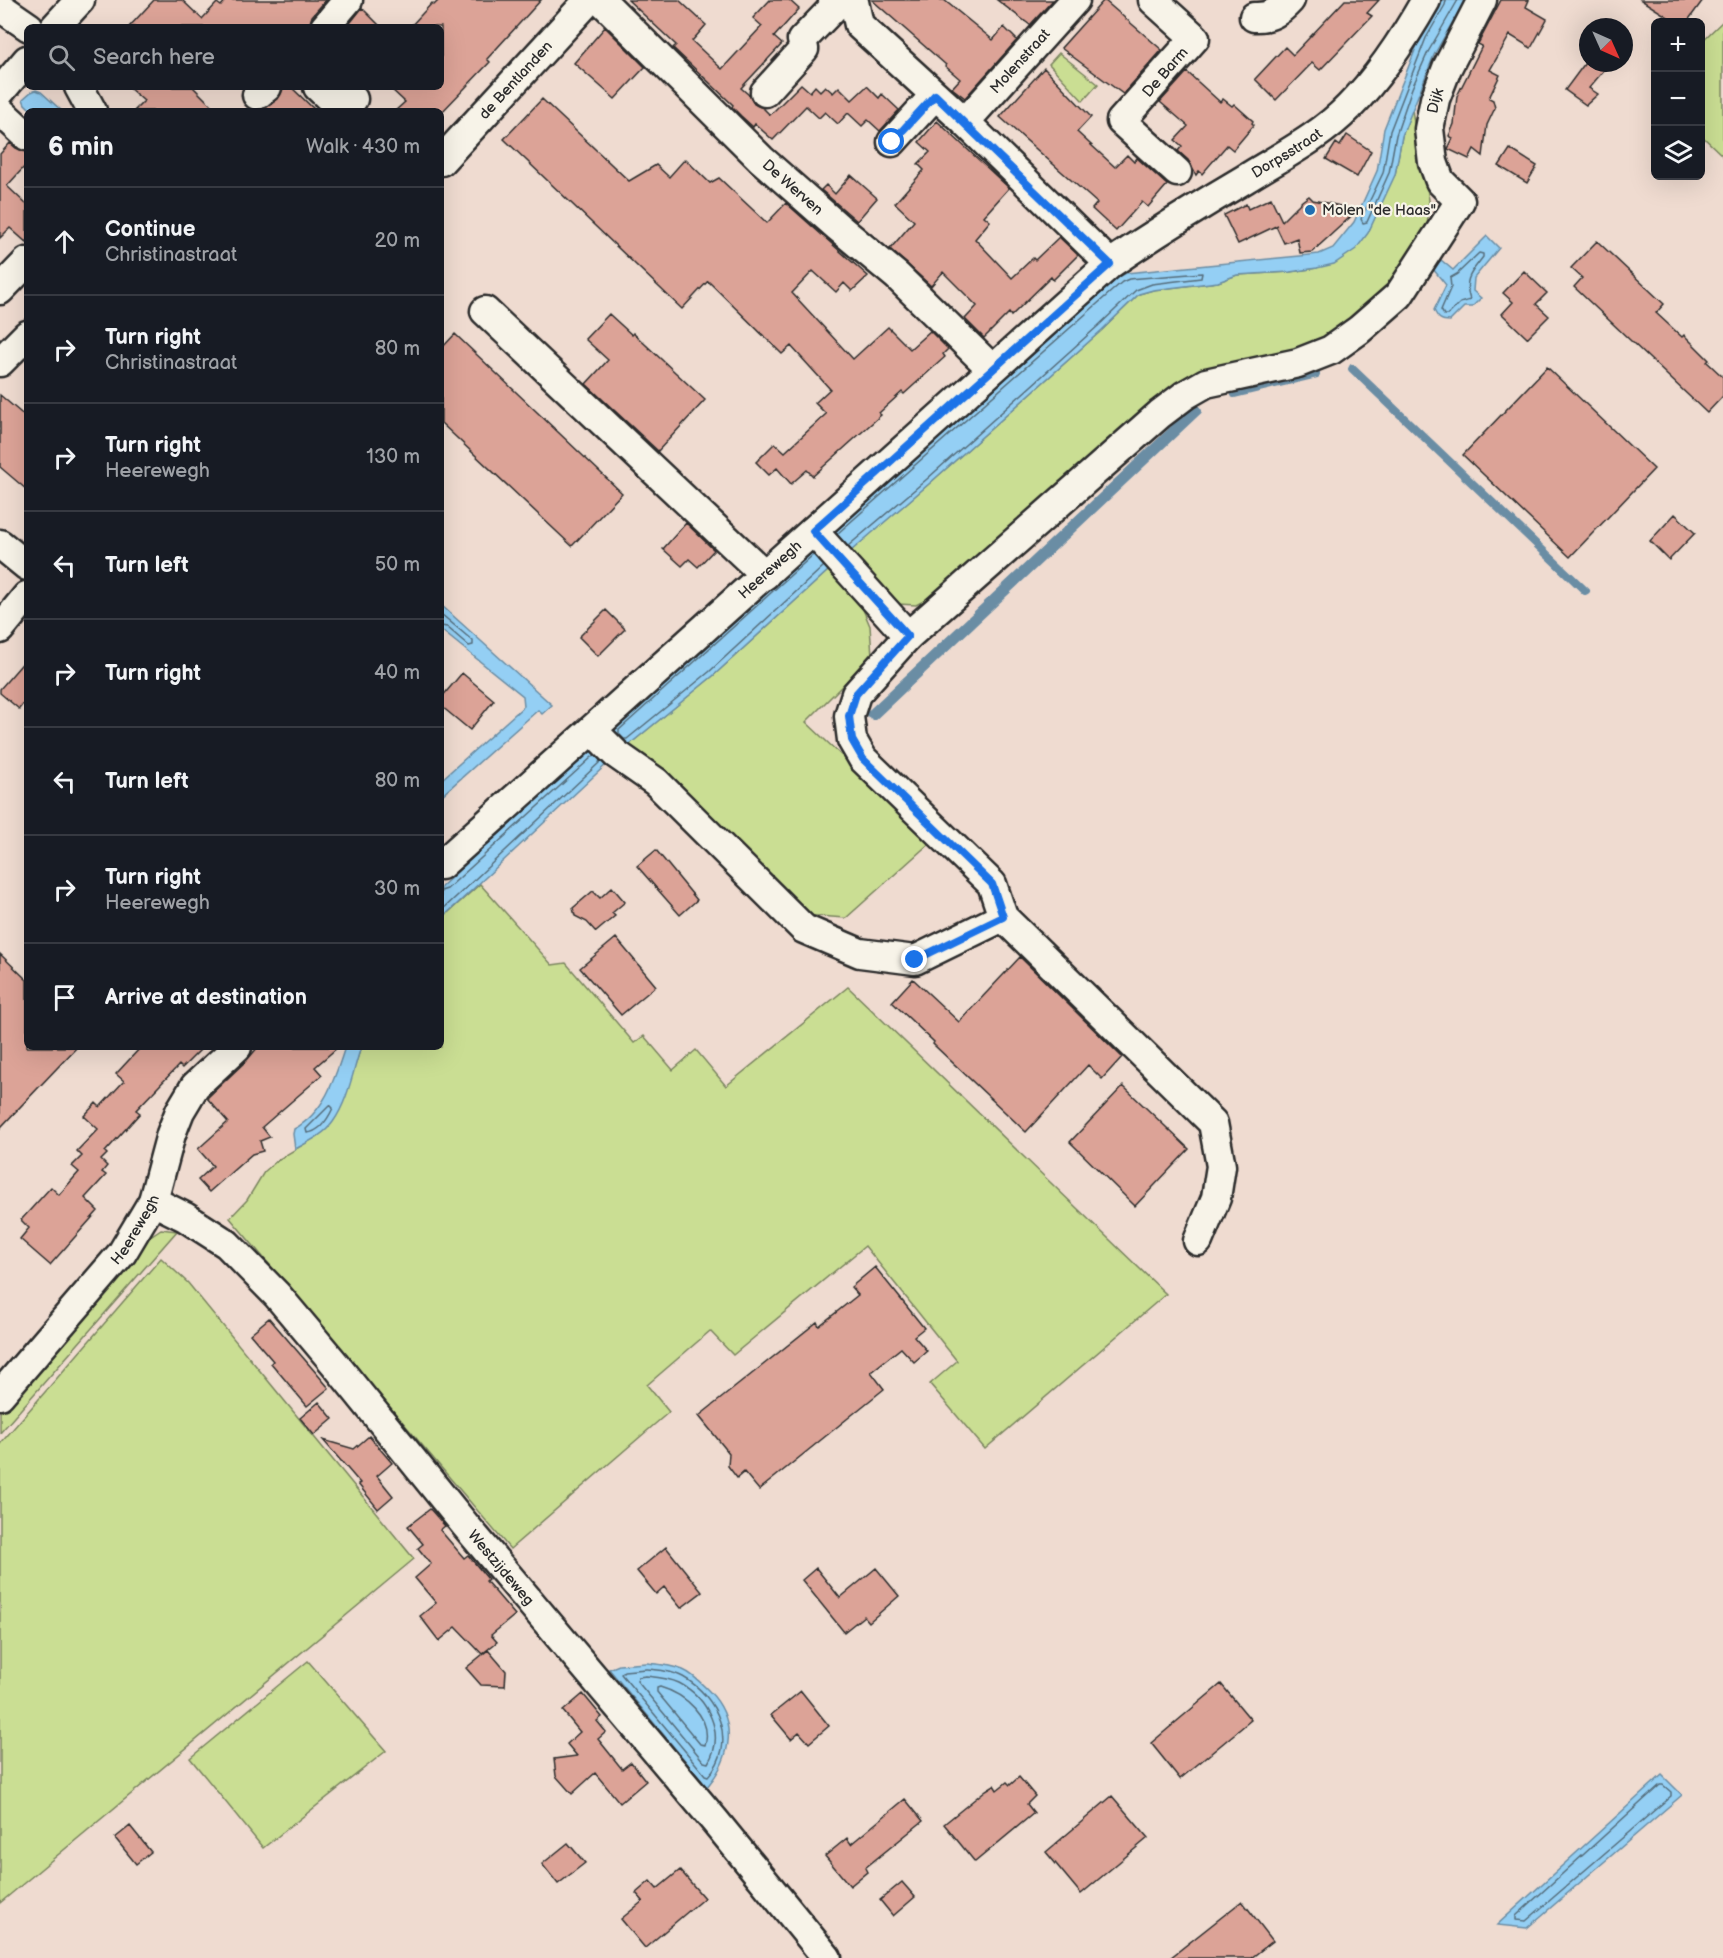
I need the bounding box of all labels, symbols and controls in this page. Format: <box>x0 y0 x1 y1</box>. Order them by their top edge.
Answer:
north arrow <box>1579 18 1633 72</box>
map controls <box>1651 18 1705 180</box>
button: + <box>1651 18 1705 72</box>
search box <box>24 24 444 90</box>
street label: Molenstraat <box>986 25 1055 98</box>
street label: de Bentlanden <box>475 37 557 124</box>
icon: search <box>45 41 78 74</box>
street label: De Barm <box>1138 43 1192 101</box>
text: Search here <box>93 44 215 71</box>
button: − <box>1651 72 1705 126</box>
street label: Dijk <box>1423 85 1449 115</box>
street label: Dorpsstraat <box>1248 124 1326 183</box>
button: layers <box>1651 126 1705 180</box>
route start <box>878 128 904 154</box>
text: 6 min <box>48 132 114 163</box>
text: Walk · 430 m <box>306 135 420 159</box>
street label: De Werven <box>758 156 827 219</box>
place label: Molen "de Haas" <box>1322 201 1436 220</box>
marker: Molen "de Haas" <box>1303 203 1317 217</box>
text: Continue <box>105 216 195 243</box>
icon: ahead <box>48 225 81 258</box>
text: 20 m <box>375 229 420 253</box>
text: Christinastraat <box>105 243 237 267</box>
text: Turn right <box>105 324 201 351</box>
icon: right <box>48 333 81 366</box>
text: 80 m <box>375 337 420 361</box>
text: Christinastraat <box>105 351 237 375</box>
text: Turn right <box>105 432 201 459</box>
icon: right <box>48 441 81 474</box>
text: 130 m <box>366 445 420 469</box>
text: Heerewegh <box>105 459 210 483</box>
street label: Heerewegh <box>735 537 806 603</box>
icon: left <box>48 549 81 582</box>
text: Turn left <box>105 552 189 579</box>
text: 50 m <box>375 553 420 577</box>
icon: right <box>48 657 81 690</box>
text: Turn right <box>105 660 201 687</box>
text: 40 m <box>374 661 420 685</box>
icon: left <box>48 765 81 798</box>
text: Turn left <box>105 768 189 795</box>
text: 80 m <box>375 769 420 793</box>
text: Turn right <box>105 864 201 891</box>
icon: right <box>48 873 81 906</box>
text: 30 m <box>374 877 420 901</box>
text: Heerewegh <box>105 891 210 915</box>
route end <box>901 946 927 972</box>
icon: arrive <box>48 981 81 1014</box>
text: Arrive at destination <box>105 984 307 1011</box>
street label: Heerewegh <box>107 1193 164 1269</box>
street label: Westzijdeweg <box>463 1526 538 1610</box>

